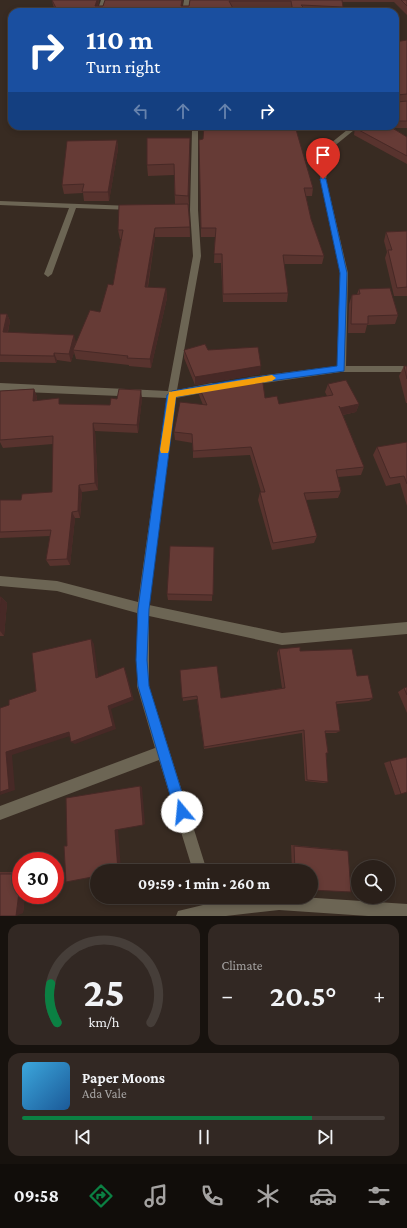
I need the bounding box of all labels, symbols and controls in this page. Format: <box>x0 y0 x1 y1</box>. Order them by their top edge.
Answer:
icon: right <box>20 24 72 76</box>
text: 110 m <box>86 24 153 55</box>
text: Turn right <box>86 57 160 77</box>
icon: left <box>130 100 152 122</box>
icon: ahead <box>172 100 194 122</box>
icon: ahead <box>214 100 236 122</box>
icon: right <box>256 100 278 122</box>
pin <box>306 138 340 179</box>
icon: arrive <box>312 144 334 166</box>
position arrow <box>161 791 203 833</box>
speed limit sign: 30 <box>12 852 64 904</box>
map controls <box>351 860 395 904</box>
button: search <box>351 860 395 904</box>
text: 09:59 · 1 min · 260 m <box>138 876 270 892</box>
text: Climate <box>222 958 262 973</box>
text: 25 <box>83 968 125 1014</box>
text: 20.5° <box>270 979 337 1012</box>
text: − <box>222 983 233 1008</box>
text: + <box>373 983 385 1008</box>
text: km/h <box>88 1013 119 1029</box>
text: Paper Moons <box>82 1070 165 1086</box>
text: Ada Vale <box>82 1086 127 1101</box>
icon: previous <box>72 1126 94 1148</box>
icon: pause <box>193 1126 215 1148</box>
icon: next <box>314 1126 336 1148</box>
icon: directions <box>87 1182 115 1210</box>
icon: music <box>142 1182 170 1210</box>
icon: phone <box>198 1182 226 1210</box>
icon: climate <box>254 1182 282 1210</box>
icon: car <box>309 1182 337 1210</box>
icon: filters <box>365 1182 393 1210</box>
text: 09:58 <box>14 1186 59 1206</box>

